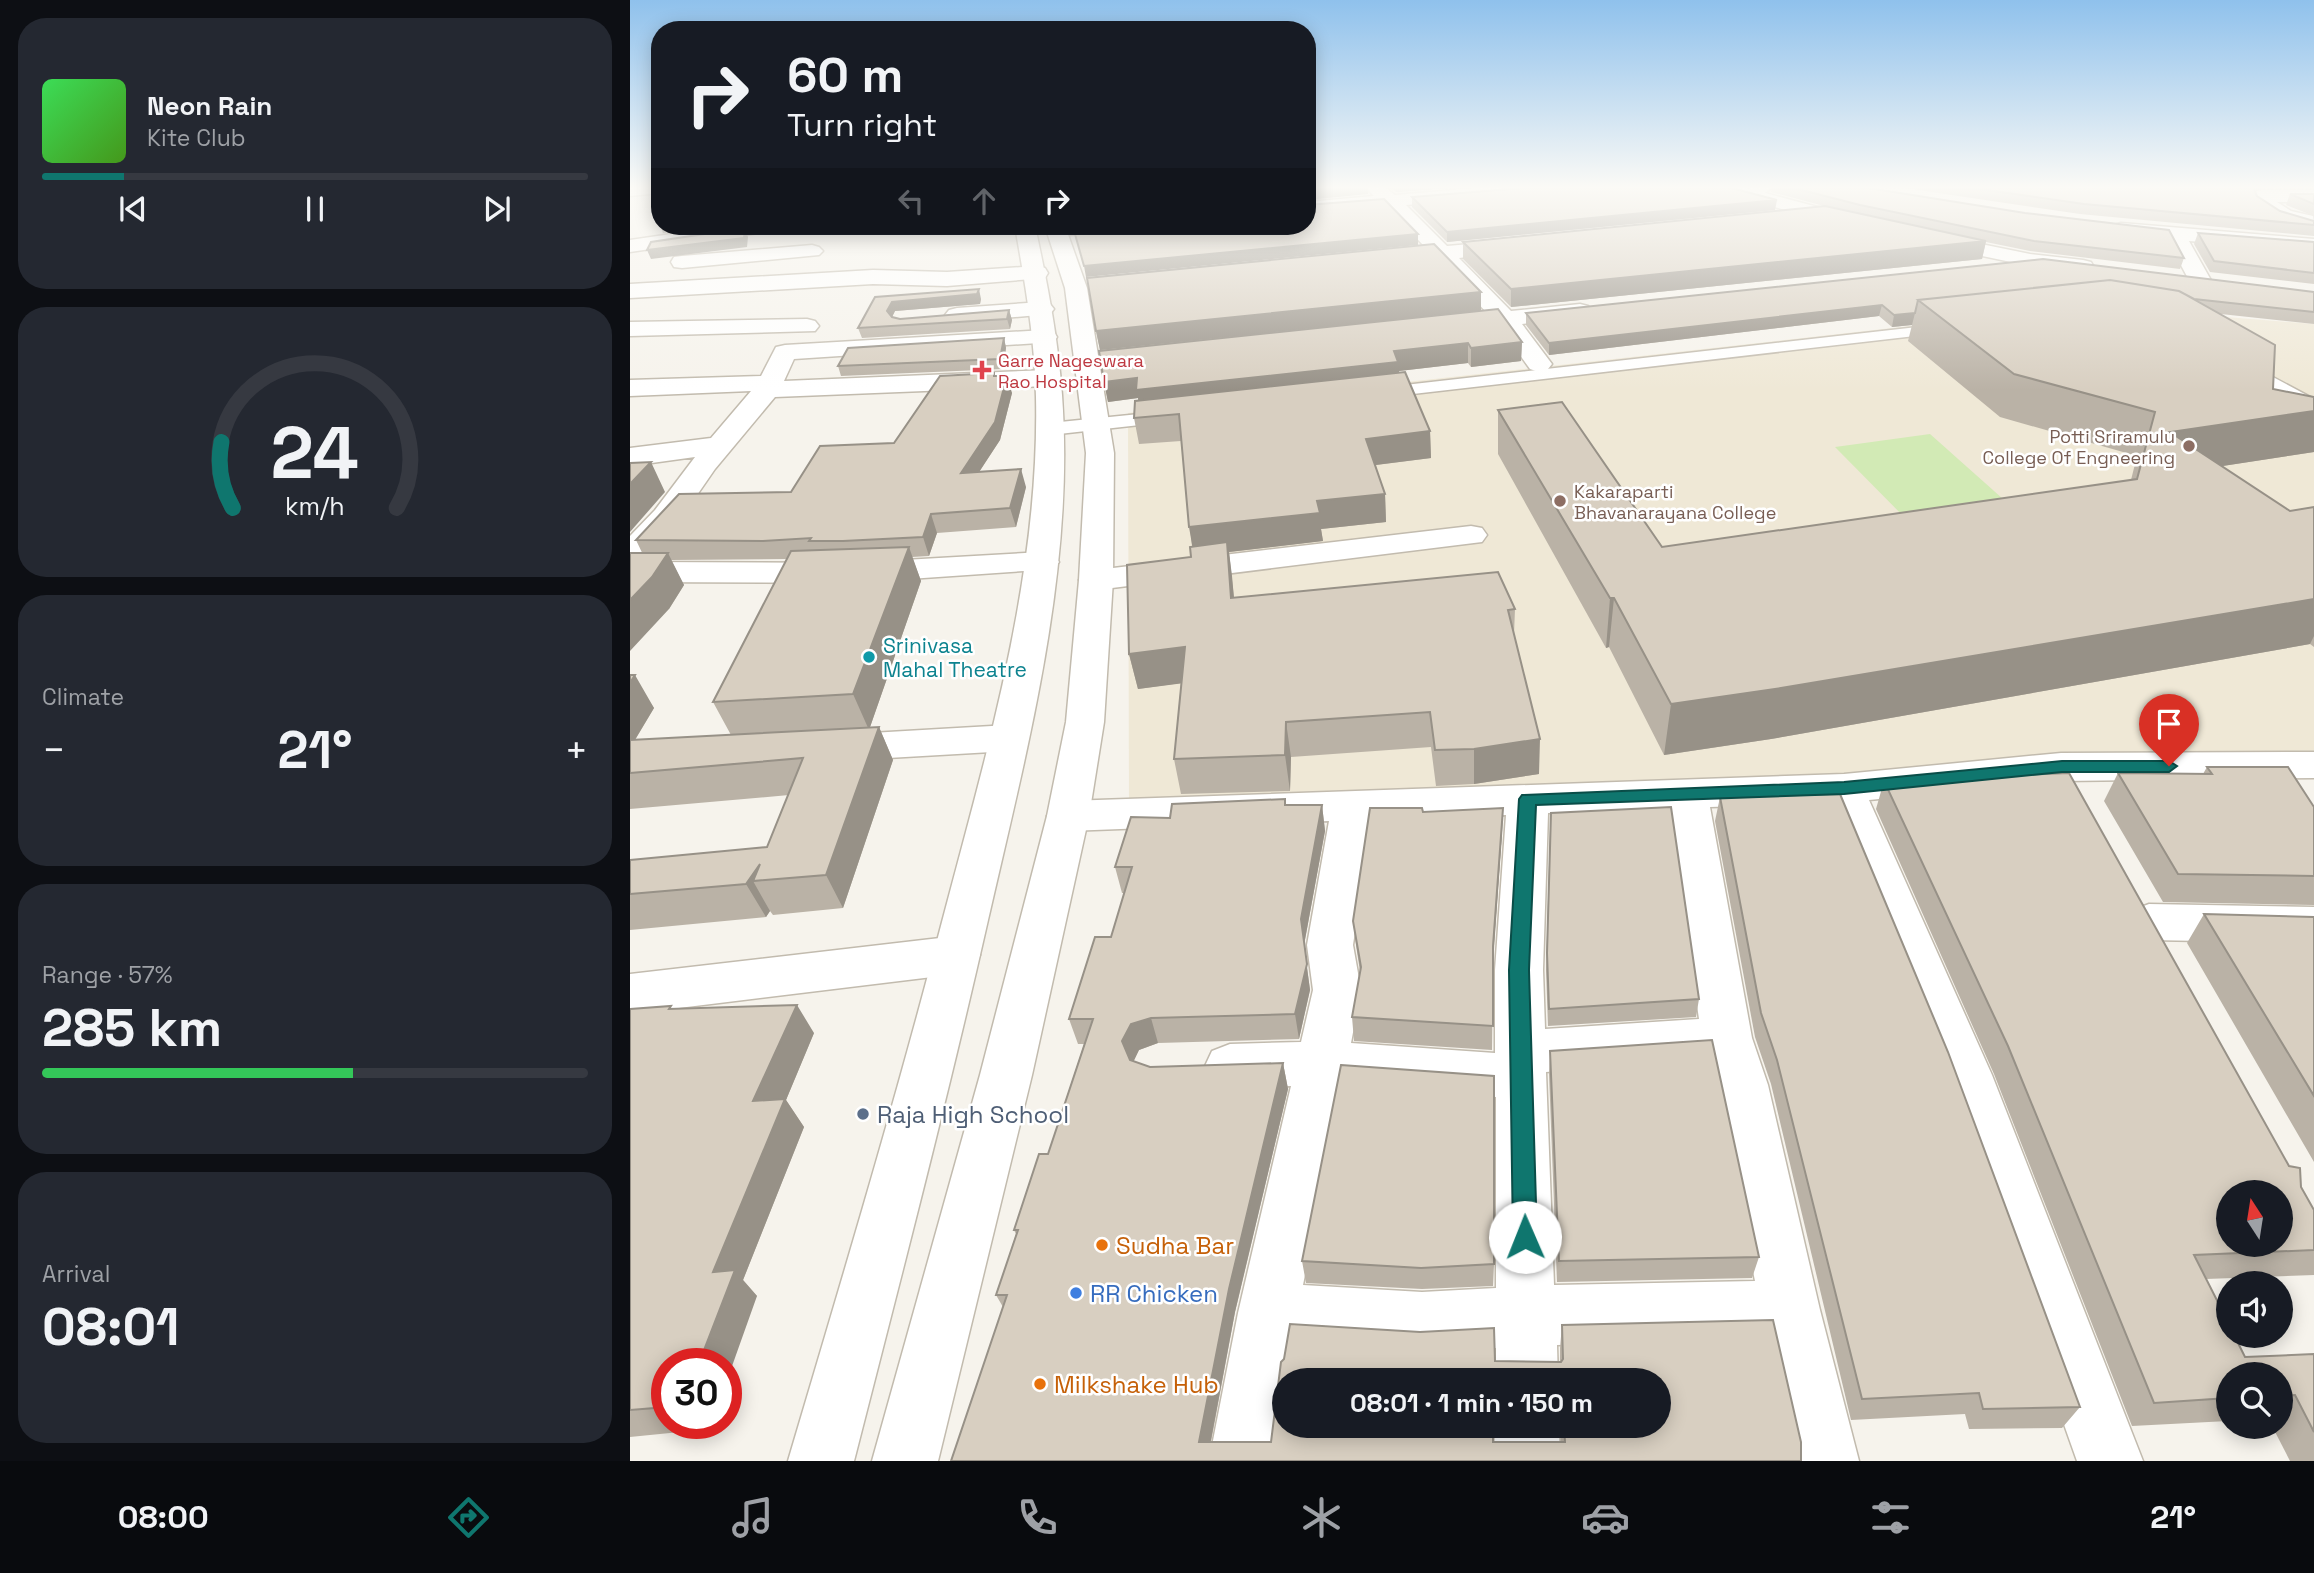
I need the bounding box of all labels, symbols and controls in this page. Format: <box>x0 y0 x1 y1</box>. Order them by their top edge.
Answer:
text: 60 m <box>787 44 903 106</box>
icon: right <box>672 49 763 140</box>
text: Neon Rain <box>147 89 272 123</box>
text: Turn right <box>787 105 937 145</box>
text: Kite Club <box>147 123 246 153</box>
icon: left <box>892 182 930 220</box>
icon: ahead <box>965 182 1003 220</box>
icon: right <box>1038 182 1076 220</box>
icon: previous <box>114 190 152 228</box>
icon: pause <box>296 190 334 228</box>
icon: next <box>478 190 516 228</box>
place label: Garre Nageswara Rao Hospital <box>998 349 1144 393</box>
marker: Garre Nageswara Rao Hospital <box>972 360 992 380</box>
text: 24 <box>271 406 359 499</box>
place label: Potti Sriramulu College Of Engneering <box>1983 425 2175 469</box>
marker: Potti Sriramulu College Of Engneering <box>2181 438 2197 454</box>
place label: Kakaraparti Bhavanarayana College <box>1574 480 1776 524</box>
text: km/h <box>285 490 345 522</box>
marker: Kakaraparti Bhavanarayana College <box>1552 493 1568 509</box>
place label: Srinivasa Mahal Theatre <box>883 632 1027 683</box>
marker: Srinivasa Mahal Theatre <box>861 649 877 665</box>
text: Climate <box>42 682 124 712</box>
pin <box>2139 694 2199 766</box>
icon: arrive <box>2150 705 2188 743</box>
text: 21° <box>278 717 352 783</box>
text: − <box>42 726 66 774</box>
text: + <box>564 726 588 774</box>
text: Range · 57% <box>42 960 173 990</box>
text: 285 km <box>42 995 222 1061</box>
place label: Raja High School <box>877 1099 1069 1130</box>
marker: Raja High School <box>855 1106 871 1122</box>
north arrow <box>2216 1180 2292 1256</box>
map controls <box>2216 1180 2293 1439</box>
position arrow <box>1488 1200 1562 1274</box>
place label: Sudha Bar <box>1116 1230 1234 1261</box>
marker: Sudha Bar <box>1094 1237 1110 1253</box>
text: Arrival <box>42 1259 110 1289</box>
button: sound <box>2216 1271 2293 1348</box>
place label: RR Chicken <box>1090 1278 1218 1309</box>
marker: RR Chicken <box>1068 1285 1084 1301</box>
text: 08:01 <box>42 1294 180 1360</box>
speed limit sign: 30 <box>651 1348 742 1439</box>
button: search <box>2216 1362 2293 1439</box>
place label: Milkshake Hub <box>1054 1369 1219 1400</box>
marker: Milkshake Hub <box>1032 1376 1048 1392</box>
text: 08:01 · 1 min · 150 m <box>1350 1386 1593 1420</box>
icon: directions <box>444 1493 493 1542</box>
icon: music <box>728 1493 777 1542</box>
icon: phone <box>1013 1493 1062 1542</box>
icon: climate <box>1297 1493 1346 1542</box>
icon: car <box>1581 1493 1630 1542</box>
icon: filters <box>1866 1493 1915 1542</box>
text: 08:00 <box>118 1497 209 1537</box>
text: 21° <box>2150 1497 2196 1537</box>

